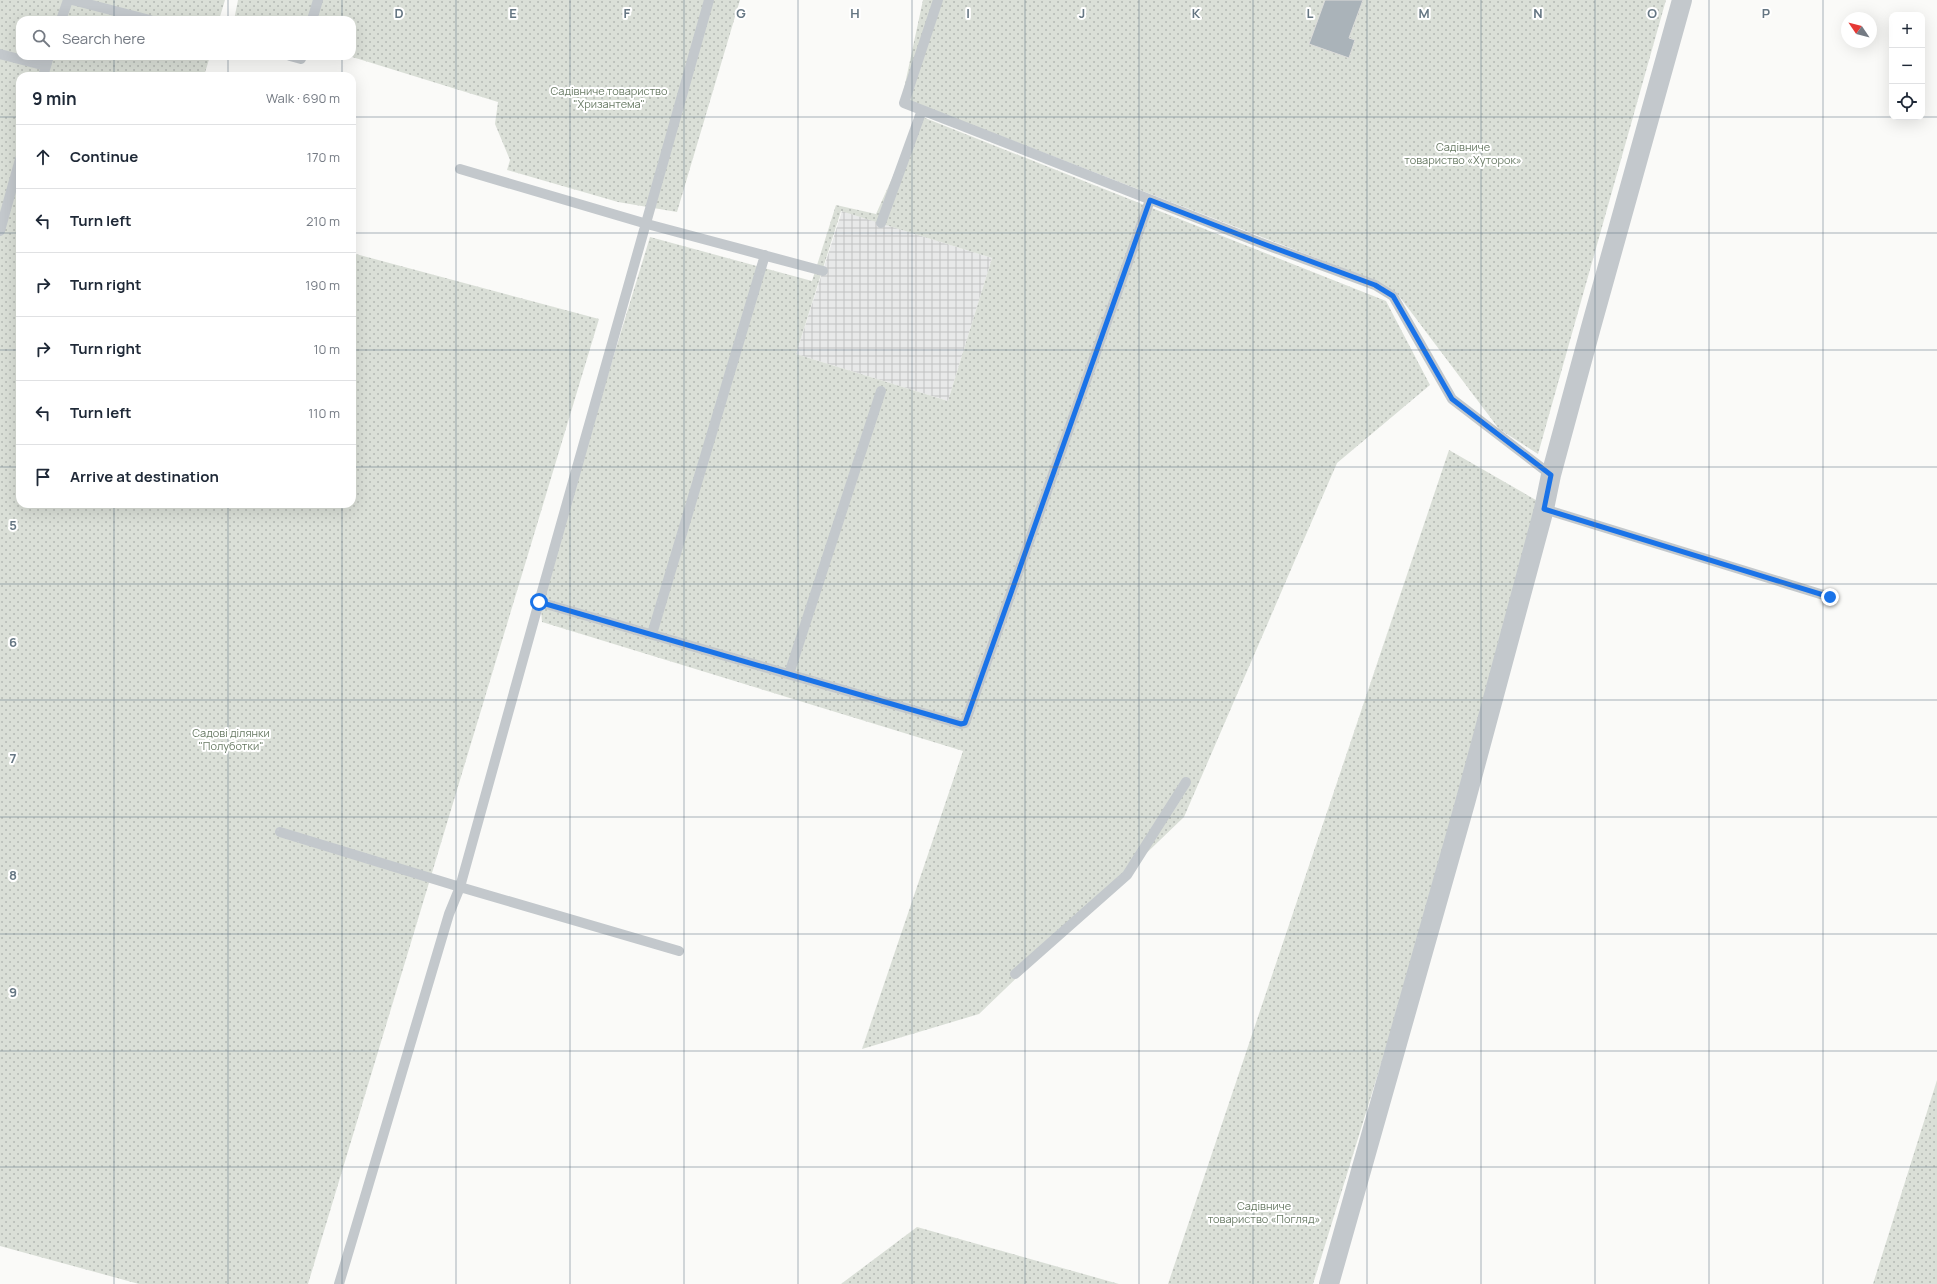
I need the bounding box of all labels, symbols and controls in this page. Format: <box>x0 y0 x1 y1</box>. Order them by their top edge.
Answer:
text: D <box>394 4 404 22</box>
text: E <box>509 4 517 22</box>
text: F <box>624 4 631 22</box>
text: G <box>736 4 746 22</box>
text: H <box>850 4 860 22</box>
text: I <box>966 4 970 22</box>
text: J <box>1079 4 1085 22</box>
text: K <box>1192 4 1201 22</box>
text: L <box>1307 4 1314 22</box>
text: M <box>1418 4 1430 22</box>
text: N <box>1533 4 1543 22</box>
text: O <box>1647 4 1657 22</box>
text: P <box>1762 4 1770 22</box>
north arrow <box>1841 12 1877 48</box>
map controls <box>1889 12 1925 120</box>
button: + <box>1889 12 1925 48</box>
search box <box>16 16 356 60</box>
icon: search <box>30 27 52 49</box>
text: Search here <box>62 28 145 49</box>
button: − <box>1889 48 1925 84</box>
park label: Садівниче товариство "Хризантема" <box>550 83 668 111</box>
button: locate <box>1889 84 1925 120</box>
text: 9 min <box>32 87 77 110</box>
text: Walk · 690 m <box>266 89 340 107</box>
park label: Садівниче товариство «Хуторок» <box>1404 139 1522 167</box>
icon: ahead <box>32 146 54 168</box>
text: Continue <box>70 146 138 167</box>
text: 170 m <box>307 148 340 166</box>
icon: left <box>32 210 54 232</box>
text: Turn left <box>70 210 132 231</box>
text: 210 m <box>306 212 340 230</box>
icon: right <box>32 274 54 296</box>
text: Turn right <box>70 274 141 295</box>
text: 190 m <box>305 276 340 294</box>
icon: right <box>32 338 54 360</box>
text: Turn right <box>70 338 141 359</box>
text: 10 m <box>313 340 340 358</box>
icon: left <box>32 402 54 424</box>
text: Turn left <box>70 402 132 423</box>
text: 110 m <box>308 404 340 422</box>
icon: arrive <box>32 466 54 488</box>
text: Arrive at destination <box>70 466 219 487</box>
text: 5 <box>9 516 17 534</box>
route end <box>1821 588 1839 606</box>
route start <box>530 593 548 611</box>
text: 6 <box>9 633 17 651</box>
park label: Садові ділянки "Полуботки" <box>192 725 270 753</box>
text: 7 <box>10 749 17 767</box>
text: 8 <box>9 866 17 884</box>
text: 9 <box>9 983 17 1001</box>
park label: Садівниче товариство «Погляд» <box>1208 1198 1320 1226</box>

